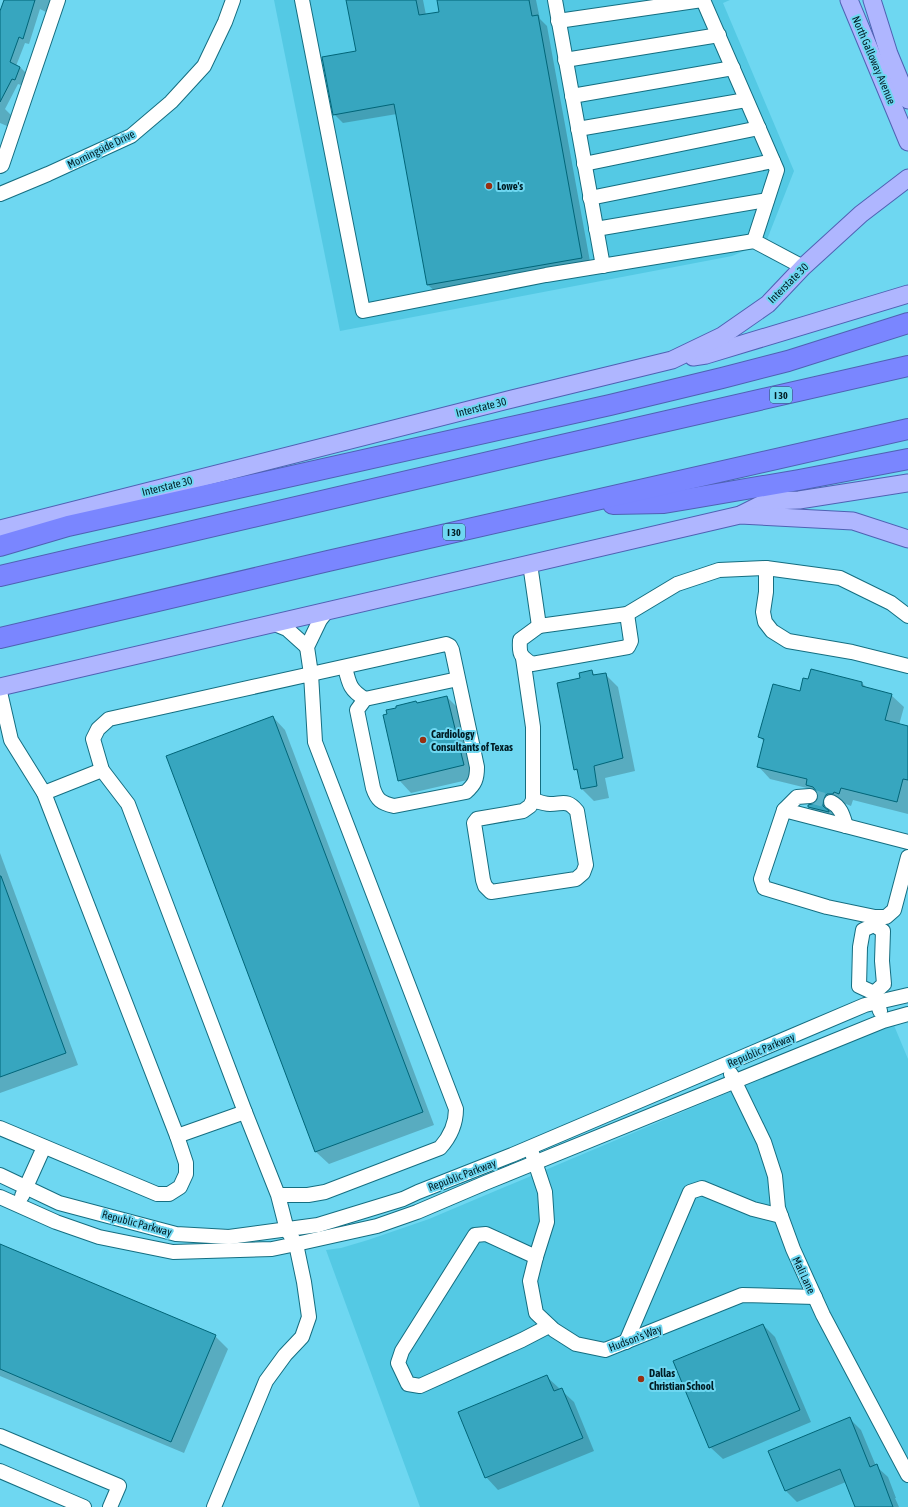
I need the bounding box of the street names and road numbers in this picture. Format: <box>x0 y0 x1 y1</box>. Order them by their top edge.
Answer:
street label: North Galloway Avenue <box>850 14 898 106</box>
street label: Morningside Drive <box>65 128 137 170</box>
street label: Interstate 30 <box>766 261 810 305</box>
road number: I 30 <box>770 387 792 403</box>
street label: Interstate 30 <box>455 395 507 419</box>
street label: Interstate 30 <box>141 474 193 498</box>
road number: I 30 <box>443 524 465 540</box>
street label: Republic Parkway <box>726 1030 797 1070</box>
street label: Republic Parkway <box>426 1156 498 1193</box>
street label: Republic Parkway <box>101 1208 174 1238</box>
street label: Mali Lane <box>790 1255 818 1295</box>
street label: Hudson's Way <box>607 1322 664 1354</box>

